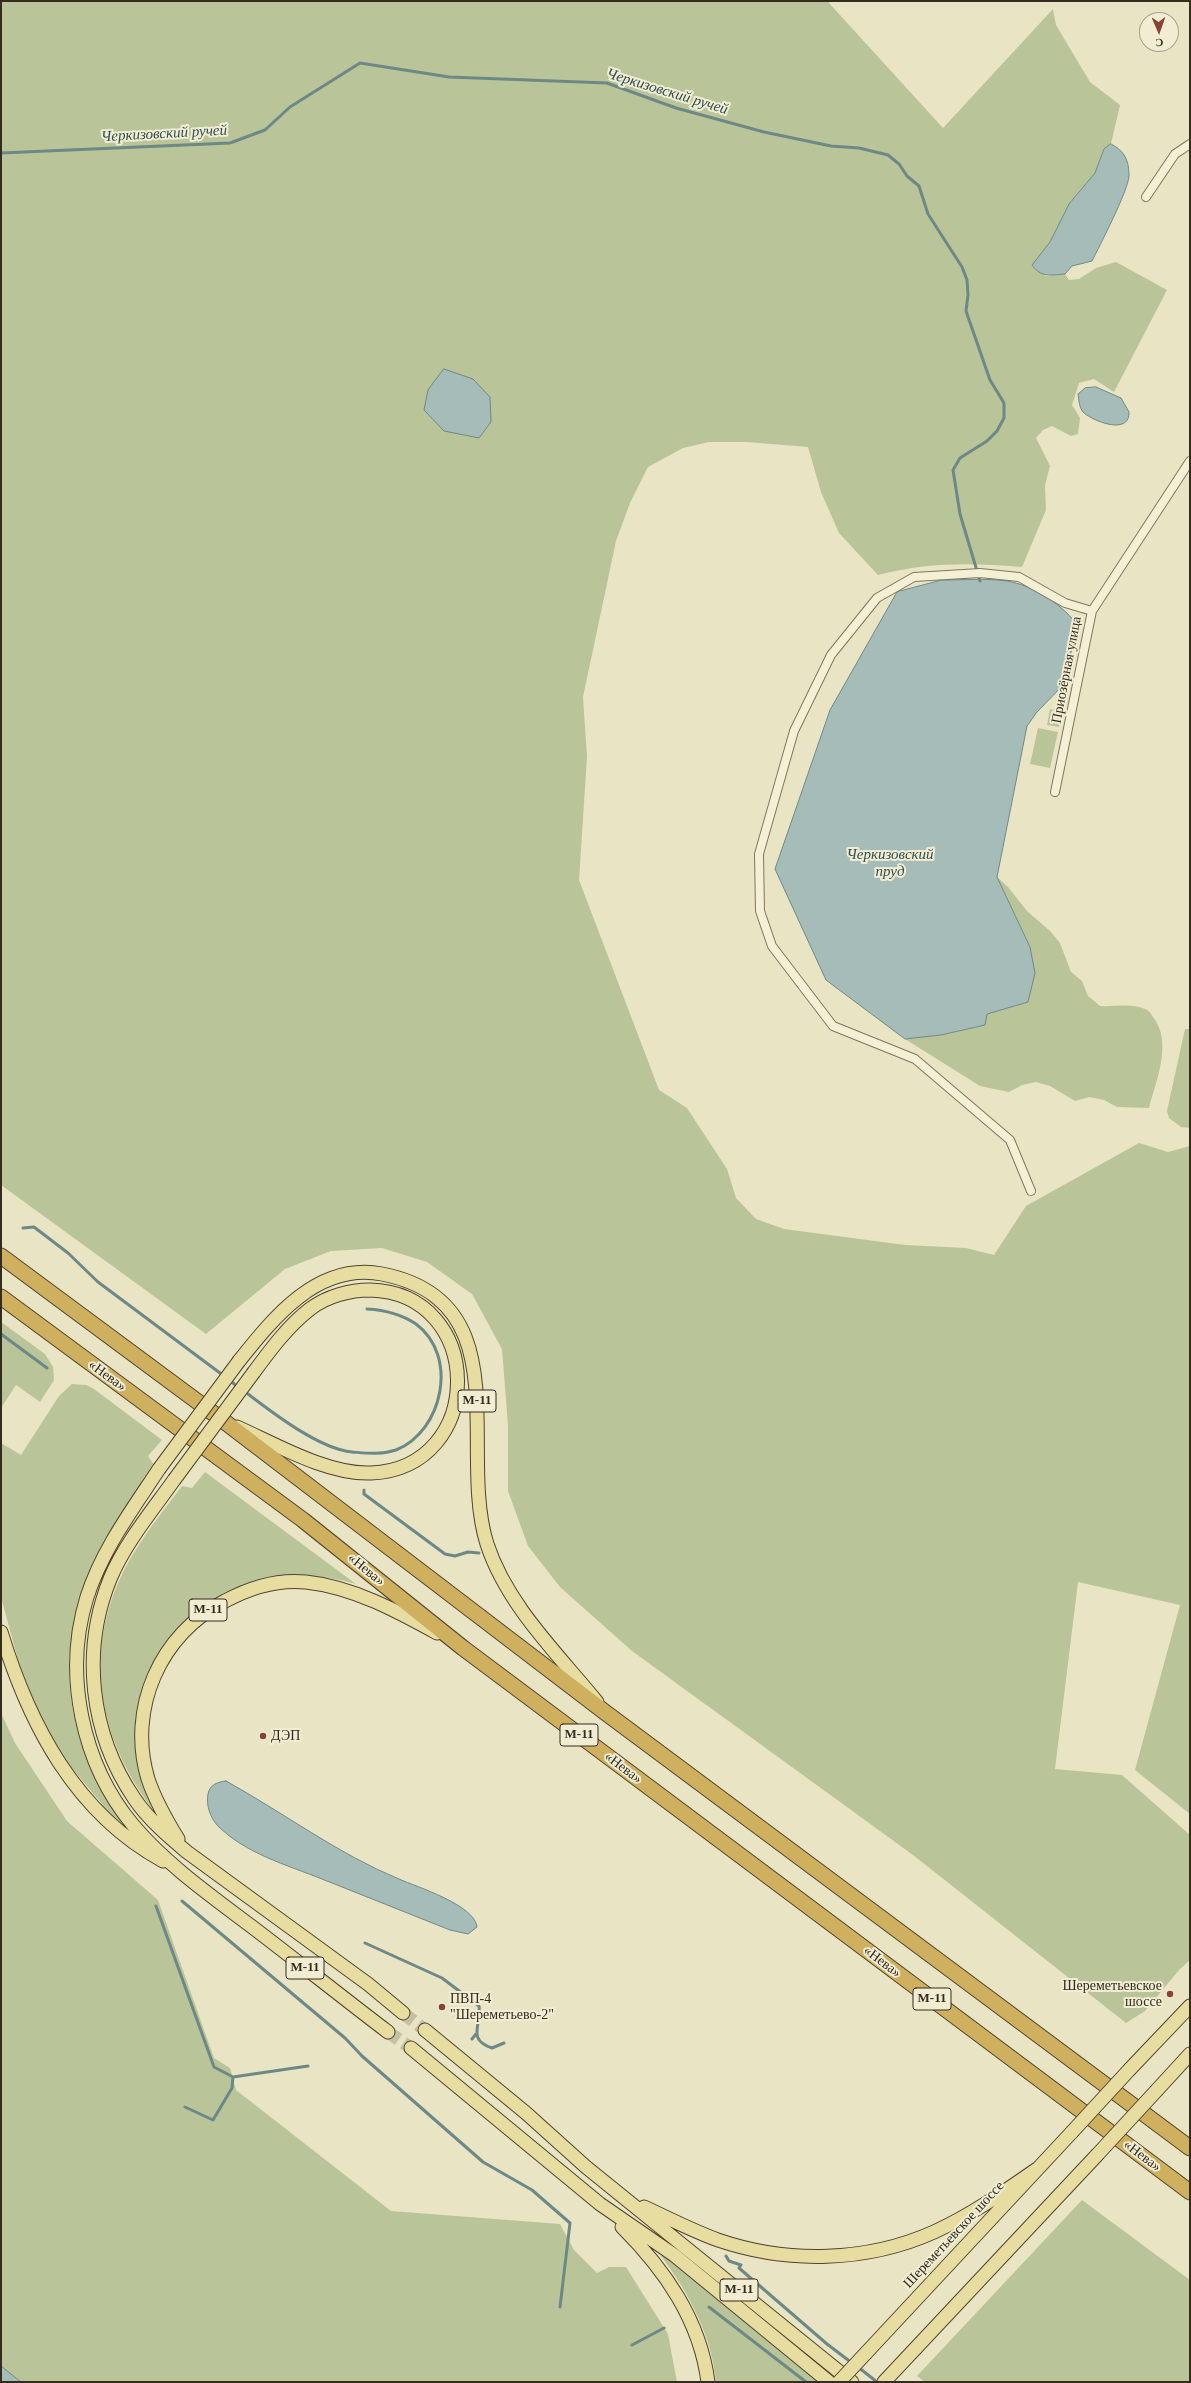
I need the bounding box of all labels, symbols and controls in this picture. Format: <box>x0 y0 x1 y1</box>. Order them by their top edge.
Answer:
north arrow <box>1139 12 1179 52</box>
text: С <box>1155 37 1164 49</box>
water label: Черкизовский ручей <box>604 65 730 119</box>
water label: Черкизовский ручей <box>101 122 227 146</box>
street label: Приозёрная улица <box>1048 615 1086 725</box>
water label: Черкизовский пруд <box>846 846 934 881</box>
street label: «Нева» <box>85 1357 129 1395</box>
road number: М-11 <box>458 1390 496 1412</box>
street label: «Нева» <box>344 1550 388 1590</box>
road number: М-11 <box>189 1599 227 1621</box>
road number: М-11 <box>560 1724 598 1746</box>
place label: ДЭП <box>271 1728 300 1744</box>
marker: ДЭП <box>258 1731 268 1741</box>
street label: «Нева» <box>601 1748 645 1788</box>
street label: «Нева» <box>860 1942 904 1982</box>
road number: М-11 <box>286 1957 324 1979</box>
place label: Шереметьевское шоссе <box>1062 1978 1162 2010</box>
road number: М-11 <box>913 1988 951 2010</box>
marker: Шереметьевское шоссе <box>1165 1989 1175 1999</box>
place label: ПВП-4 "Шереметьево-2" <box>450 1991 554 2024</box>
marker: ПВП-4 "Шереметьево-2" <box>437 2002 447 2012</box>
street label: «Нева» <box>1120 2136 1164 2176</box>
street label: Шереметьевское шоссе <box>900 2178 1008 2292</box>
road number: М-11 <box>720 2279 758 2301</box>

